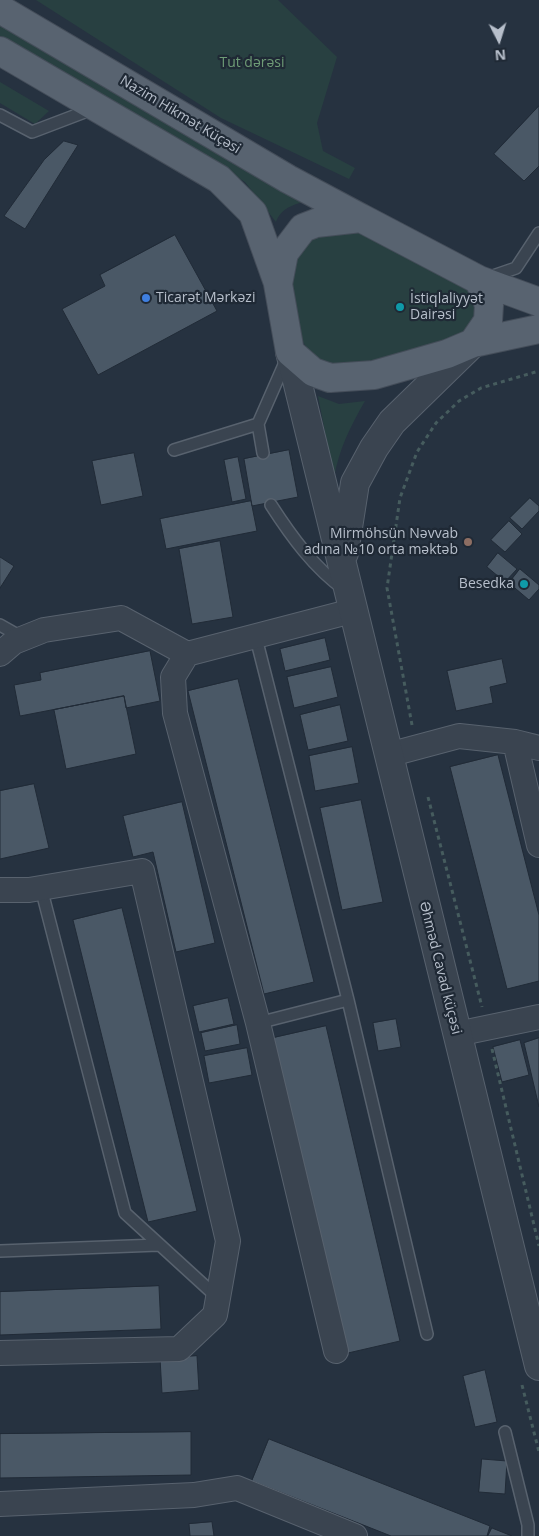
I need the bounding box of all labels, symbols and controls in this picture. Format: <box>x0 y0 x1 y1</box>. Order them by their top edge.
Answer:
north arrow <box>474 15 524 65</box>
text: N <box>494 45 507 65</box>
park label: Tut dərəsi <box>219 55 285 71</box>
street label: Nazim Hikmət Küçəsi <box>117 72 243 158</box>
place label: Ticarət Mərkəzi <box>156 290 255 306</box>
place label: İstiqlaliyyət Dairəsi <box>410 291 483 324</box>
marker: Ticarət Mərkəzi <box>140 292 152 304</box>
marker: İstiqlaliyyət Dairəsi <box>394 301 406 313</box>
place label: Mirmöhsün Nəvvab adına №10 orta məktəb <box>304 526 458 558</box>
marker: Mirmöhsün Nəvvab adına №10 orta məktəb <box>462 536 474 548</box>
place label: Besedka <box>459 576 514 592</box>
marker: Besedka <box>518 578 530 590</box>
street label: Əhməd Cavad küçəsi <box>415 900 465 1036</box>

